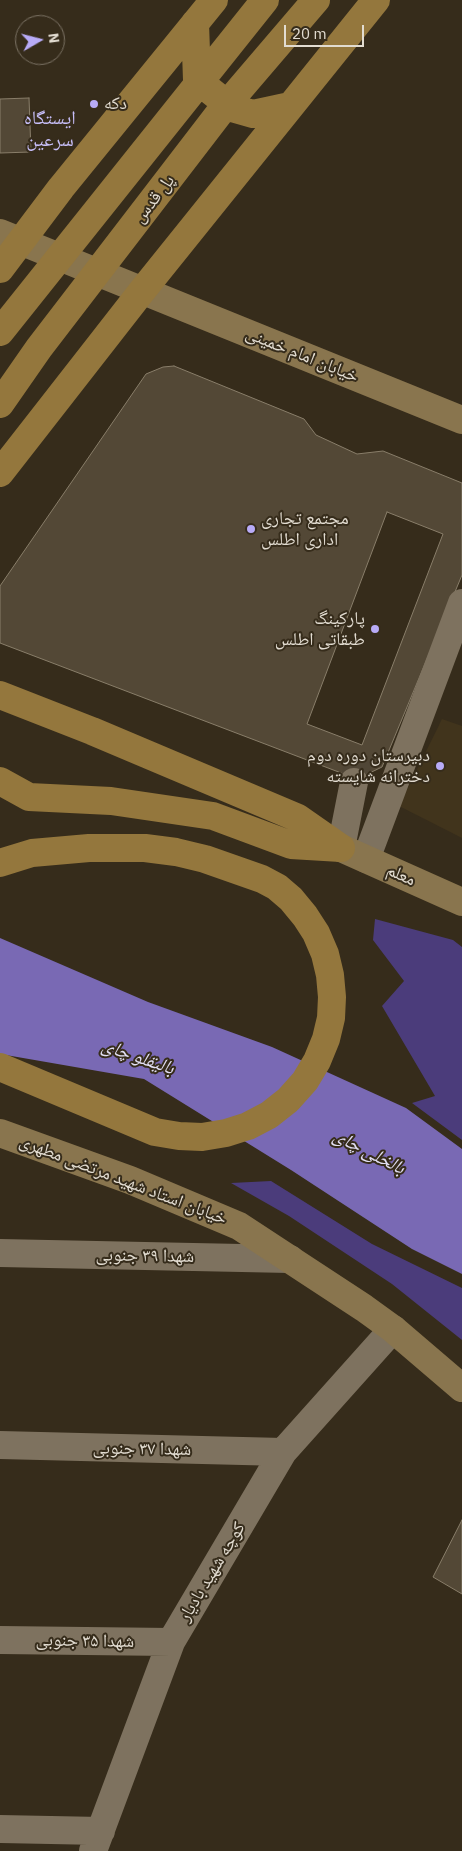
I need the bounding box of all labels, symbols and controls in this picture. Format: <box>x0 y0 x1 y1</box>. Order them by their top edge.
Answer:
north arrow <box>15 15 65 65</box>
scale bar <box>287 15 367 47</box>
text: 20 m <box>292 24 327 43</box>
text: N <box>44 32 63 44</box>
place label: دکه <box>104 93 127 115</box>
marker: دکه <box>88 98 100 110</box>
district label: ایستگاه سرعین <box>24 108 76 152</box>
street label: پل قدس <box>128 171 180 227</box>
street label: خیابان امام خمینی <box>242 323 362 387</box>
place label: مجتمع تجاری اداری اطلس <box>261 508 349 550</box>
marker: مجتمع تجاری اداری اطلس <box>245 523 257 535</box>
place label: پارکینگ طبقاتی اطلس <box>275 608 365 650</box>
marker: پارکینگ طبقاتی اطلس <box>369 623 381 635</box>
place label: دبیرستان دوره دوم دخترانه شایسته <box>307 745 430 788</box>
marker: دبیرستان دوره دوم دخترانه شایسته <box>434 760 446 772</box>
street label: معلم <box>383 859 419 891</box>
water label: بالیقلو چای <box>99 1034 177 1080</box>
water label: بالخلی چای <box>329 1124 409 1180</box>
street label: خیابان استاد شهید مرتضی مطهری <box>16 1130 230 1230</box>
street label: شهدا ۳۹ جنوبی <box>96 1244 194 1268</box>
street label: شهدا ۳۷ جنوبی <box>93 1437 191 1461</box>
street label: کوچه شهید بادیار <box>174 1518 250 1626</box>
street label: شهدا ۳۵ جنوبی <box>36 1629 134 1653</box>

